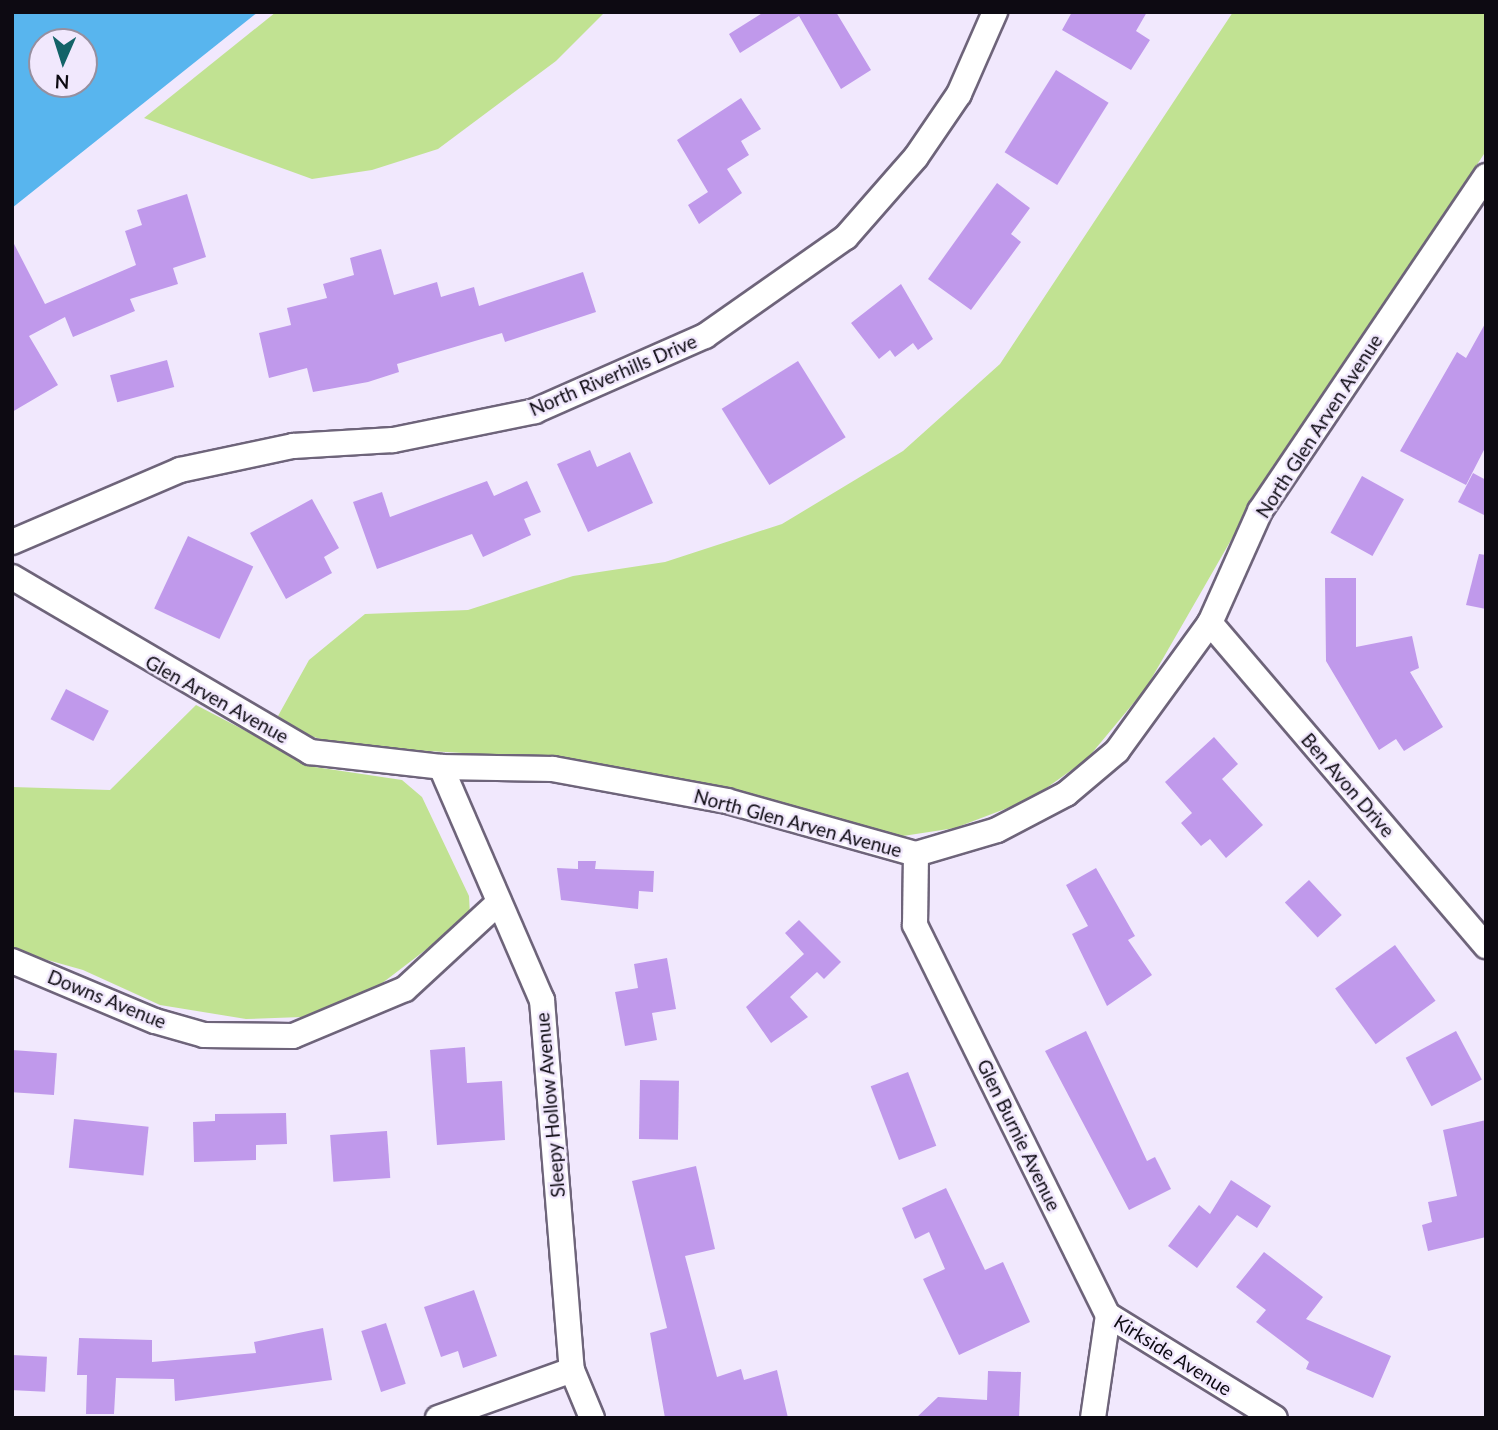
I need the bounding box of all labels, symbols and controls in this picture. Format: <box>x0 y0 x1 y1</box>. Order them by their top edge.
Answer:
north arrow <box>28 28 98 98</box>
text: N <box>54 71 70 94</box>
street label: North Riverhills Drive <box>526 329 700 421</box>
street label: North Glen Arven Avenue <box>1251 329 1387 523</box>
street label: Glen Arven Avenue <box>141 650 293 748</box>
street label: Ben Avon Drive <box>1296 728 1400 842</box>
street label: North Glen Arven Avenue <box>691 784 905 862</box>
street label: Downs Avenue <box>44 965 170 1033</box>
street label: Sleepy Hollow Avenue <box>530 1011 570 1199</box>
street label: Glen Burnie Avenue <box>972 1055 1066 1215</box>
street label: Kirkside Avenue <box>1110 1310 1236 1400</box>

